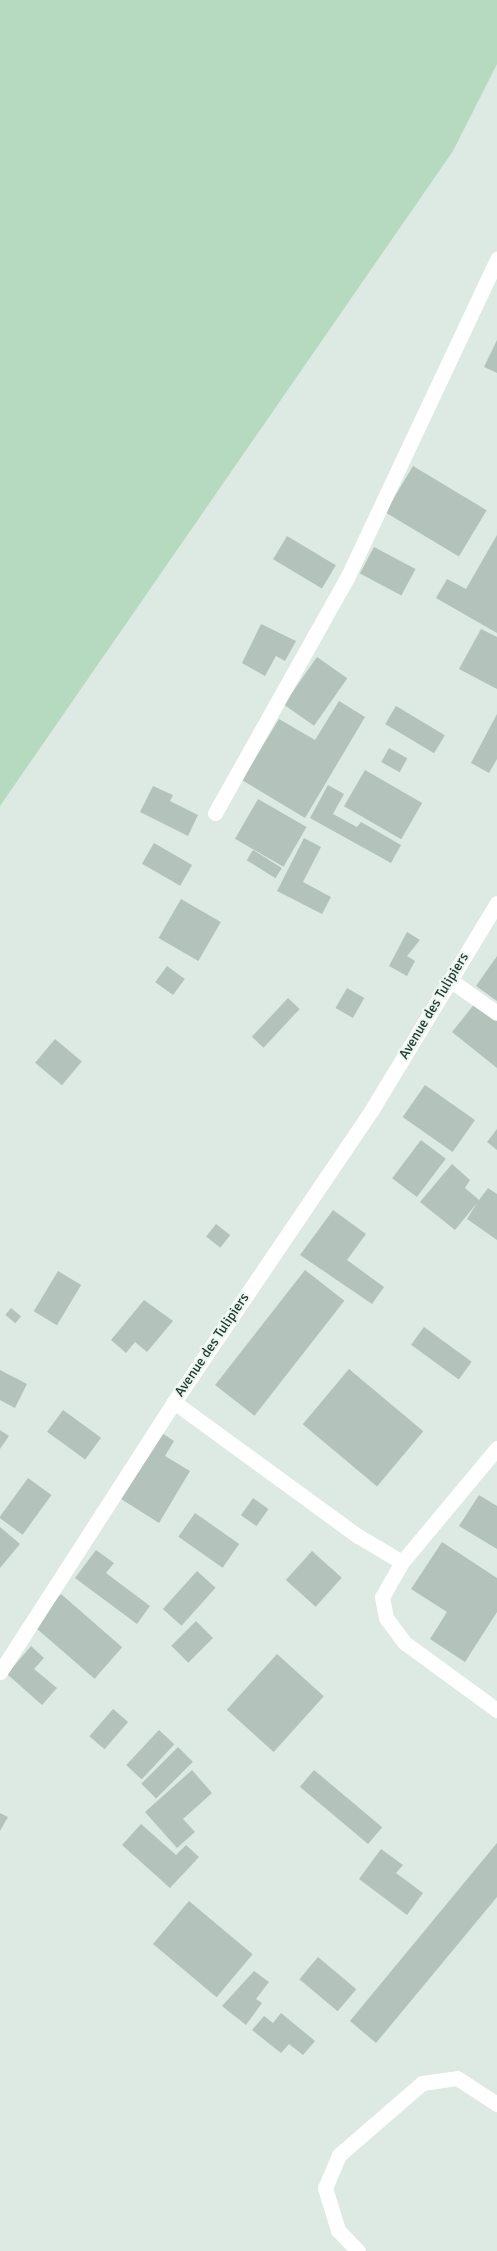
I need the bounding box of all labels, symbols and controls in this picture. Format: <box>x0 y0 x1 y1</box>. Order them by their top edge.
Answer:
street label: Avenue des Tulipiers <box>396 950 472 1062</box>
street label: Avenue des Tulipiers <box>171 1290 253 1400</box>

